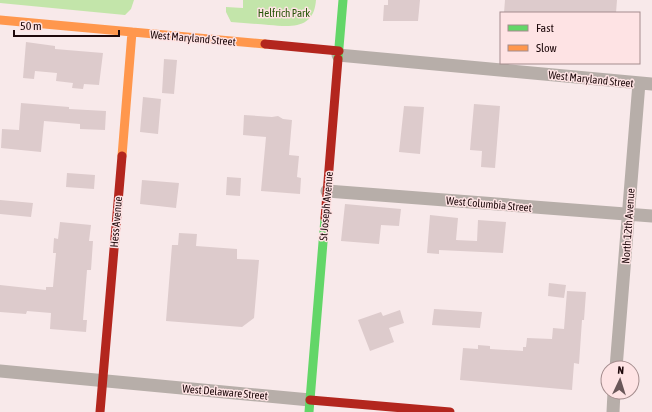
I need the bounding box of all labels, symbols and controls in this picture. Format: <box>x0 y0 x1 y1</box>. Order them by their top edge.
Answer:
park label: Helfrich Park <box>258 7 310 19</box>
scale bar <box>14 12 119 38</box>
legend <box>500 12 640 64</box>
text: 50 m <box>20 19 42 33</box>
text: Fast <box>536 21 554 35</box>
street label: West Maryland Street <box>150 28 236 48</box>
text: Slow <box>536 41 557 55</box>
street label: West Maryland Street <box>548 69 634 89</box>
street label: St Joseph Avenue <box>317 171 335 241</box>
street label: North 12th Avenue <box>619 188 637 264</box>
street label: West Columbia Street <box>446 194 532 214</box>
street label: Hess Avenue <box>108 196 124 248</box>
north arrow <box>600 360 640 400</box>
text: N <box>617 364 624 376</box>
street label: West Delaware Street <box>182 382 268 402</box>

